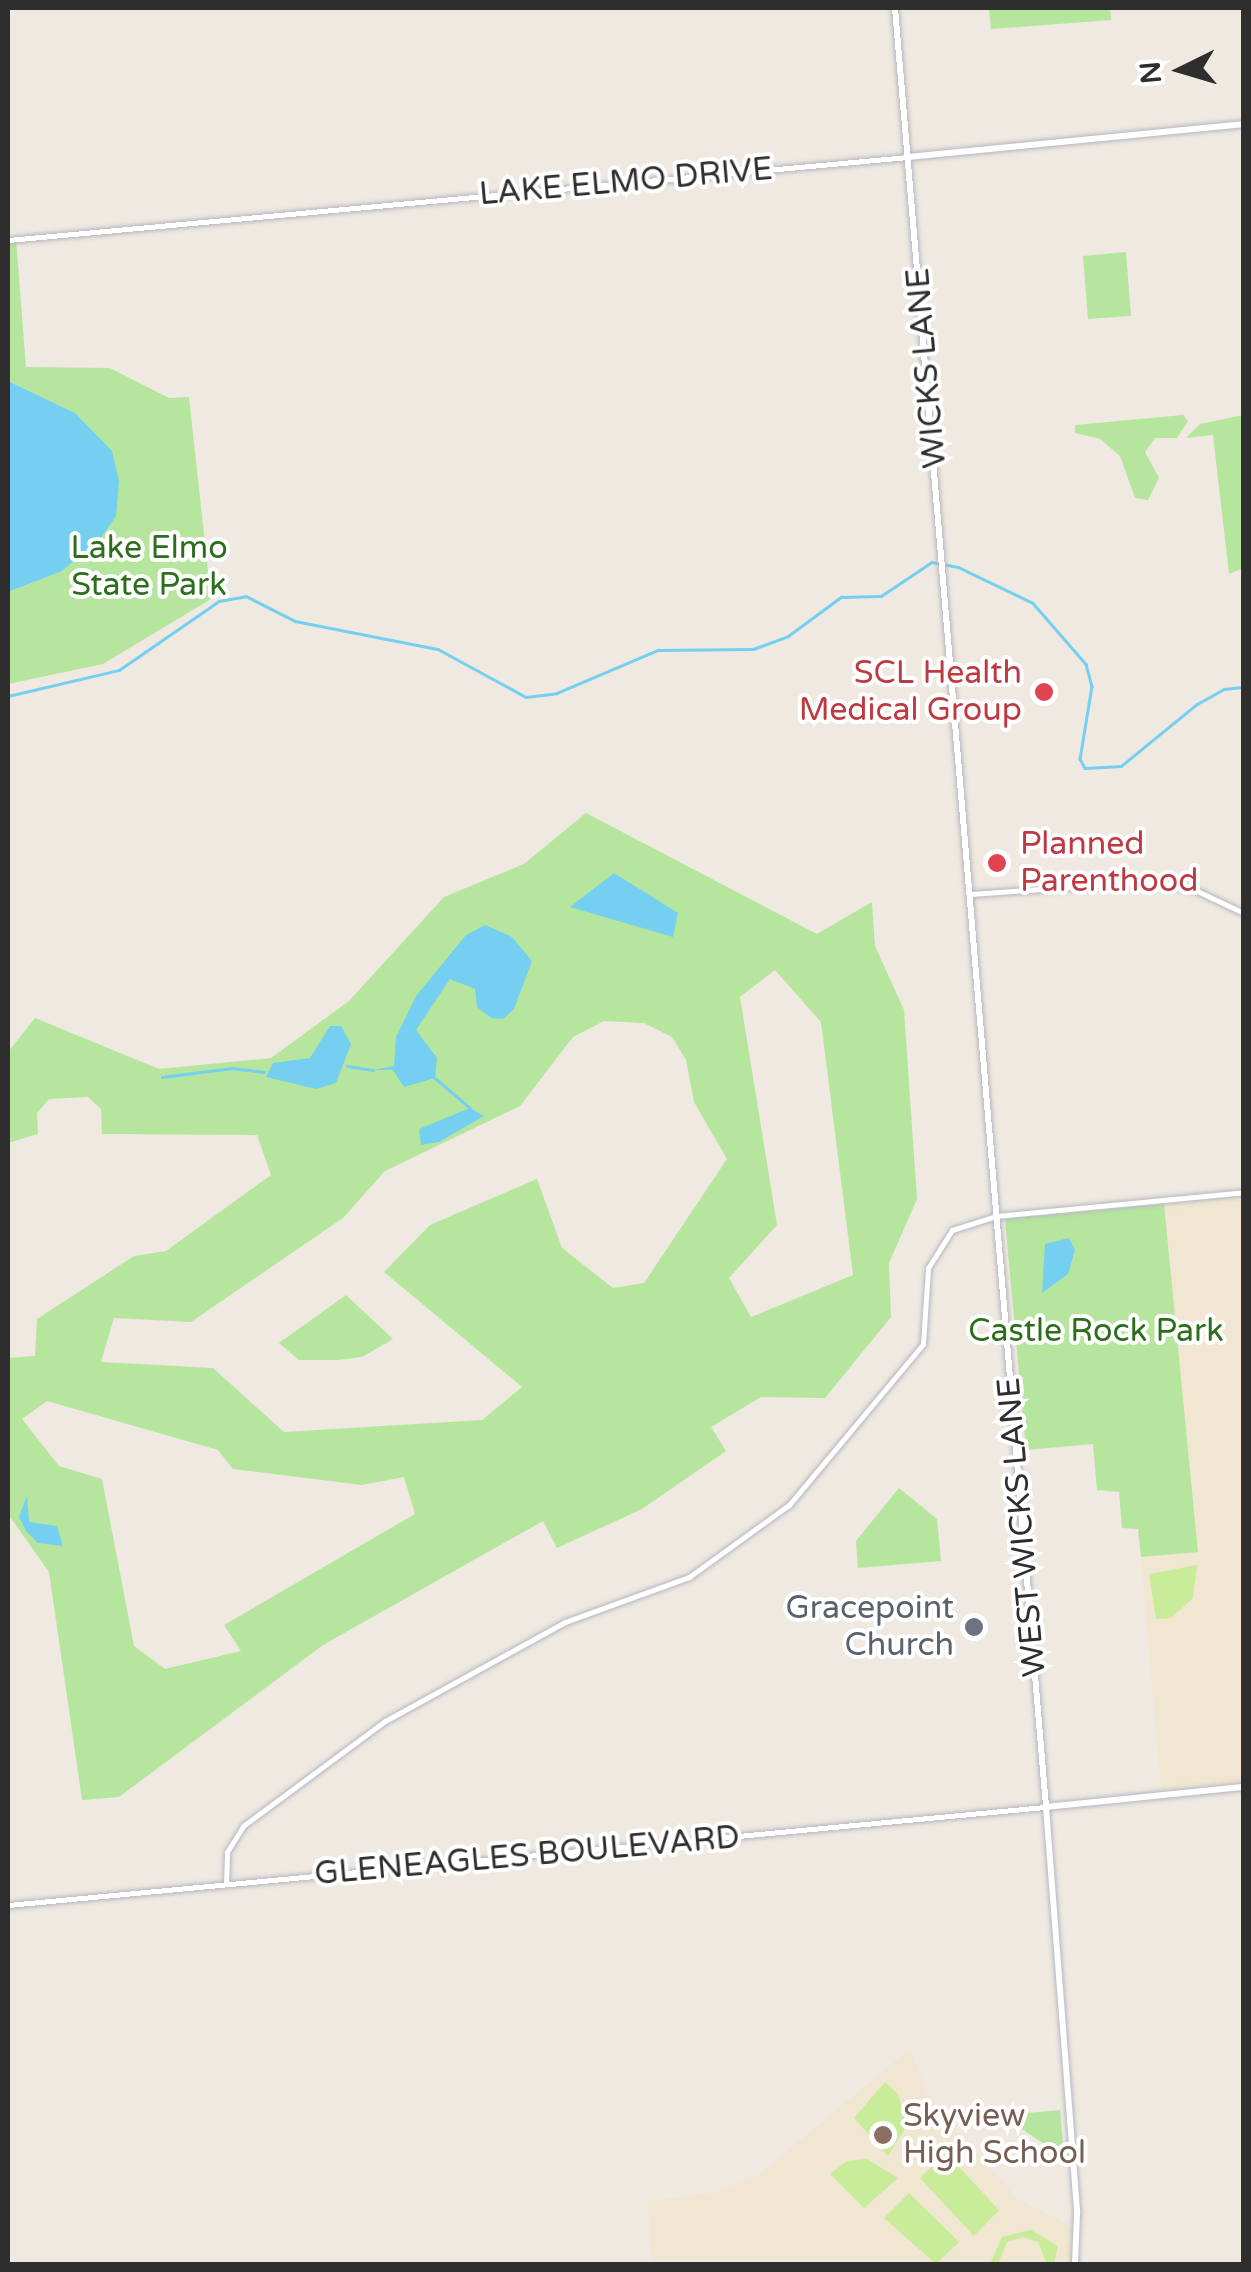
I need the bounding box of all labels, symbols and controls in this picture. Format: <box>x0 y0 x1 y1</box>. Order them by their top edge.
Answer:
north arrow <box>1131 20 1231 120</box>
text: N <box>1133 60 1169 85</box>
street label: LAKE ELMO DRIVE <box>478 150 774 214</box>
street label: WICKS LANE <box>899 266 955 470</box>
park label: Lake Elmo State Park <box>70 530 228 605</box>
place label: SCL Health Medical Group <box>799 655 1022 730</box>
marker: SCL Health Medical Group <box>1031 679 1057 705</box>
place label: Planned Parenthood <box>1020 826 1198 901</box>
marker: Planned Parenthood <box>984 850 1010 876</box>
park label: Castle Rock Park <box>968 1312 1224 1350</box>
street label: WEST WICKS LANE <box>990 1376 1054 1678</box>
place label: Gracepoint Church <box>786 1590 954 1665</box>
marker: Gracepoint Church <box>963 1616 985 1638</box>
street label: GLENEAGLES BOULEVARD <box>313 1818 741 1894</box>
place label: Skyview High School <box>903 2098 1086 2173</box>
marker: Skyview High School <box>872 2124 894 2146</box>

